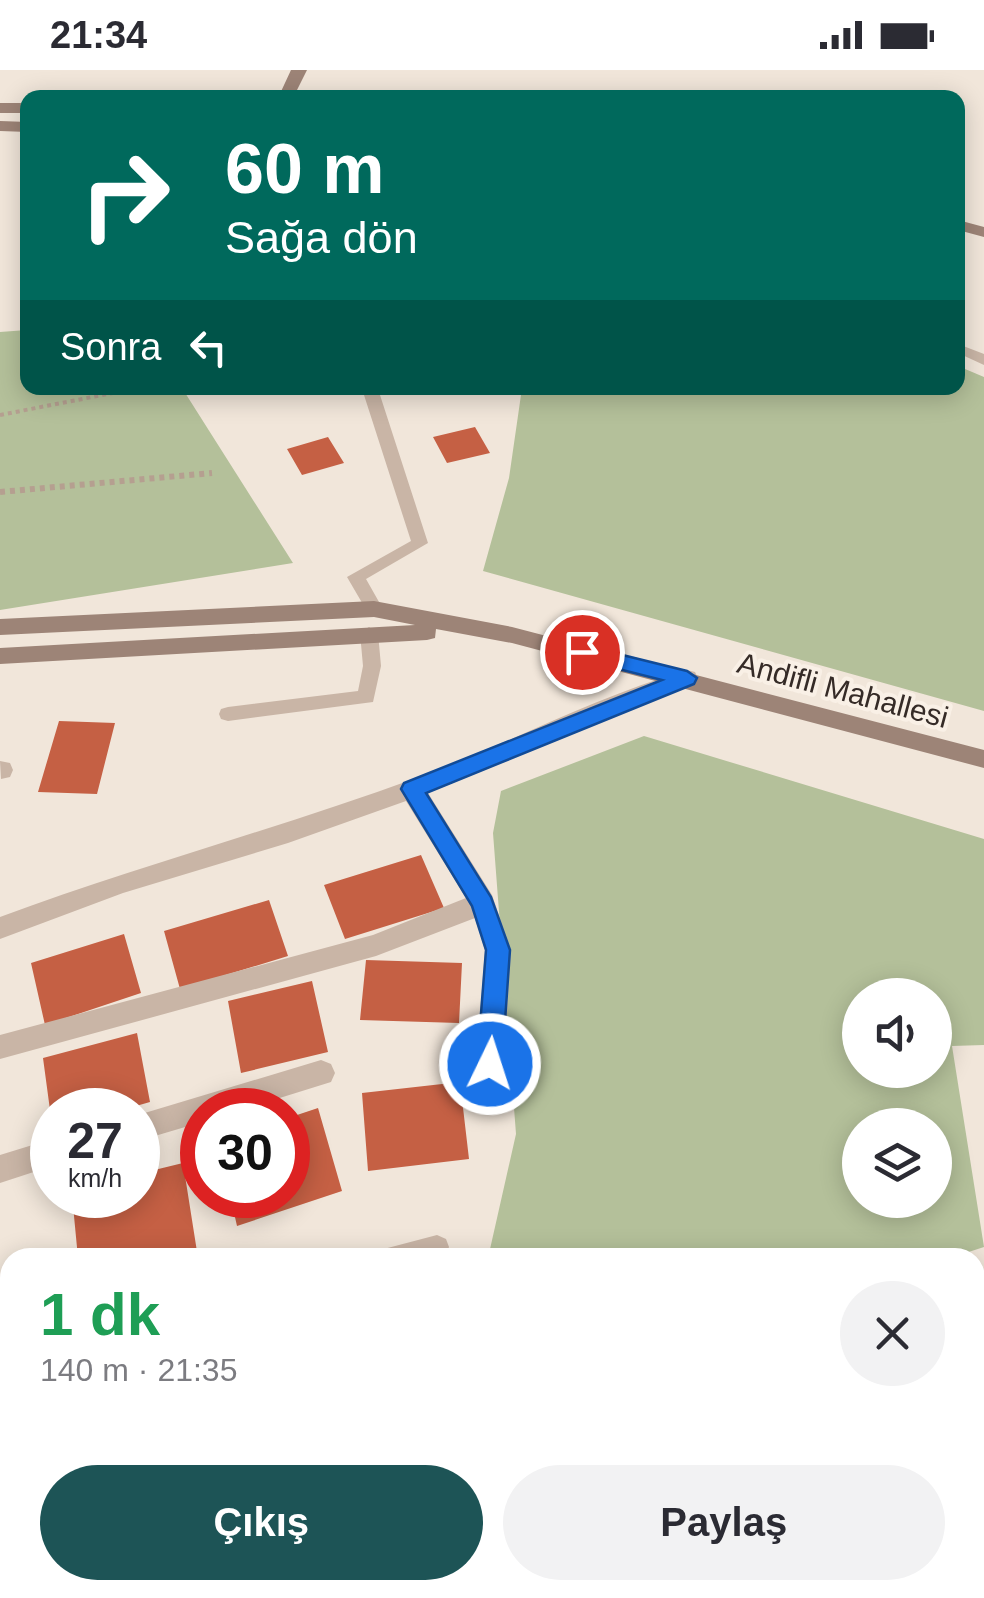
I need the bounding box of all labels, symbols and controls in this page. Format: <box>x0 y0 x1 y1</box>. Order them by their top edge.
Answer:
text: 21:34 <box>50 14 147 56</box>
icon: right <box>60 130 190 260</box>
text: 60 m <box>225 130 385 208</box>
text: Sağa dön <box>225 212 418 263</box>
icon: left <box>181 320 236 375</box>
text: Sonra <box>60 326 161 368</box>
pin <box>540 610 625 695</box>
icon: arrive <box>555 625 610 680</box>
street label: Andifli Mahallesi <box>734 646 952 734</box>
map controls <box>842 978 952 1218</box>
button: sound <box>842 978 952 1088</box>
position arrow <box>438 1012 542 1116</box>
speed limit sign: 30 <box>180 1088 310 1218</box>
button: layers <box>842 1108 952 1218</box>
text: 27 <box>67 1113 123 1169</box>
text: km/h <box>68 1164 122 1192</box>
text: 1 dk <box>40 1281 160 1348</box>
button: close <box>840 1281 945 1386</box>
text: 140 m · 21:35 <box>40 1352 237 1388</box>
button: Çıkış <box>40 1465 483 1580</box>
button: Paylaş <box>503 1465 945 1580</box>

